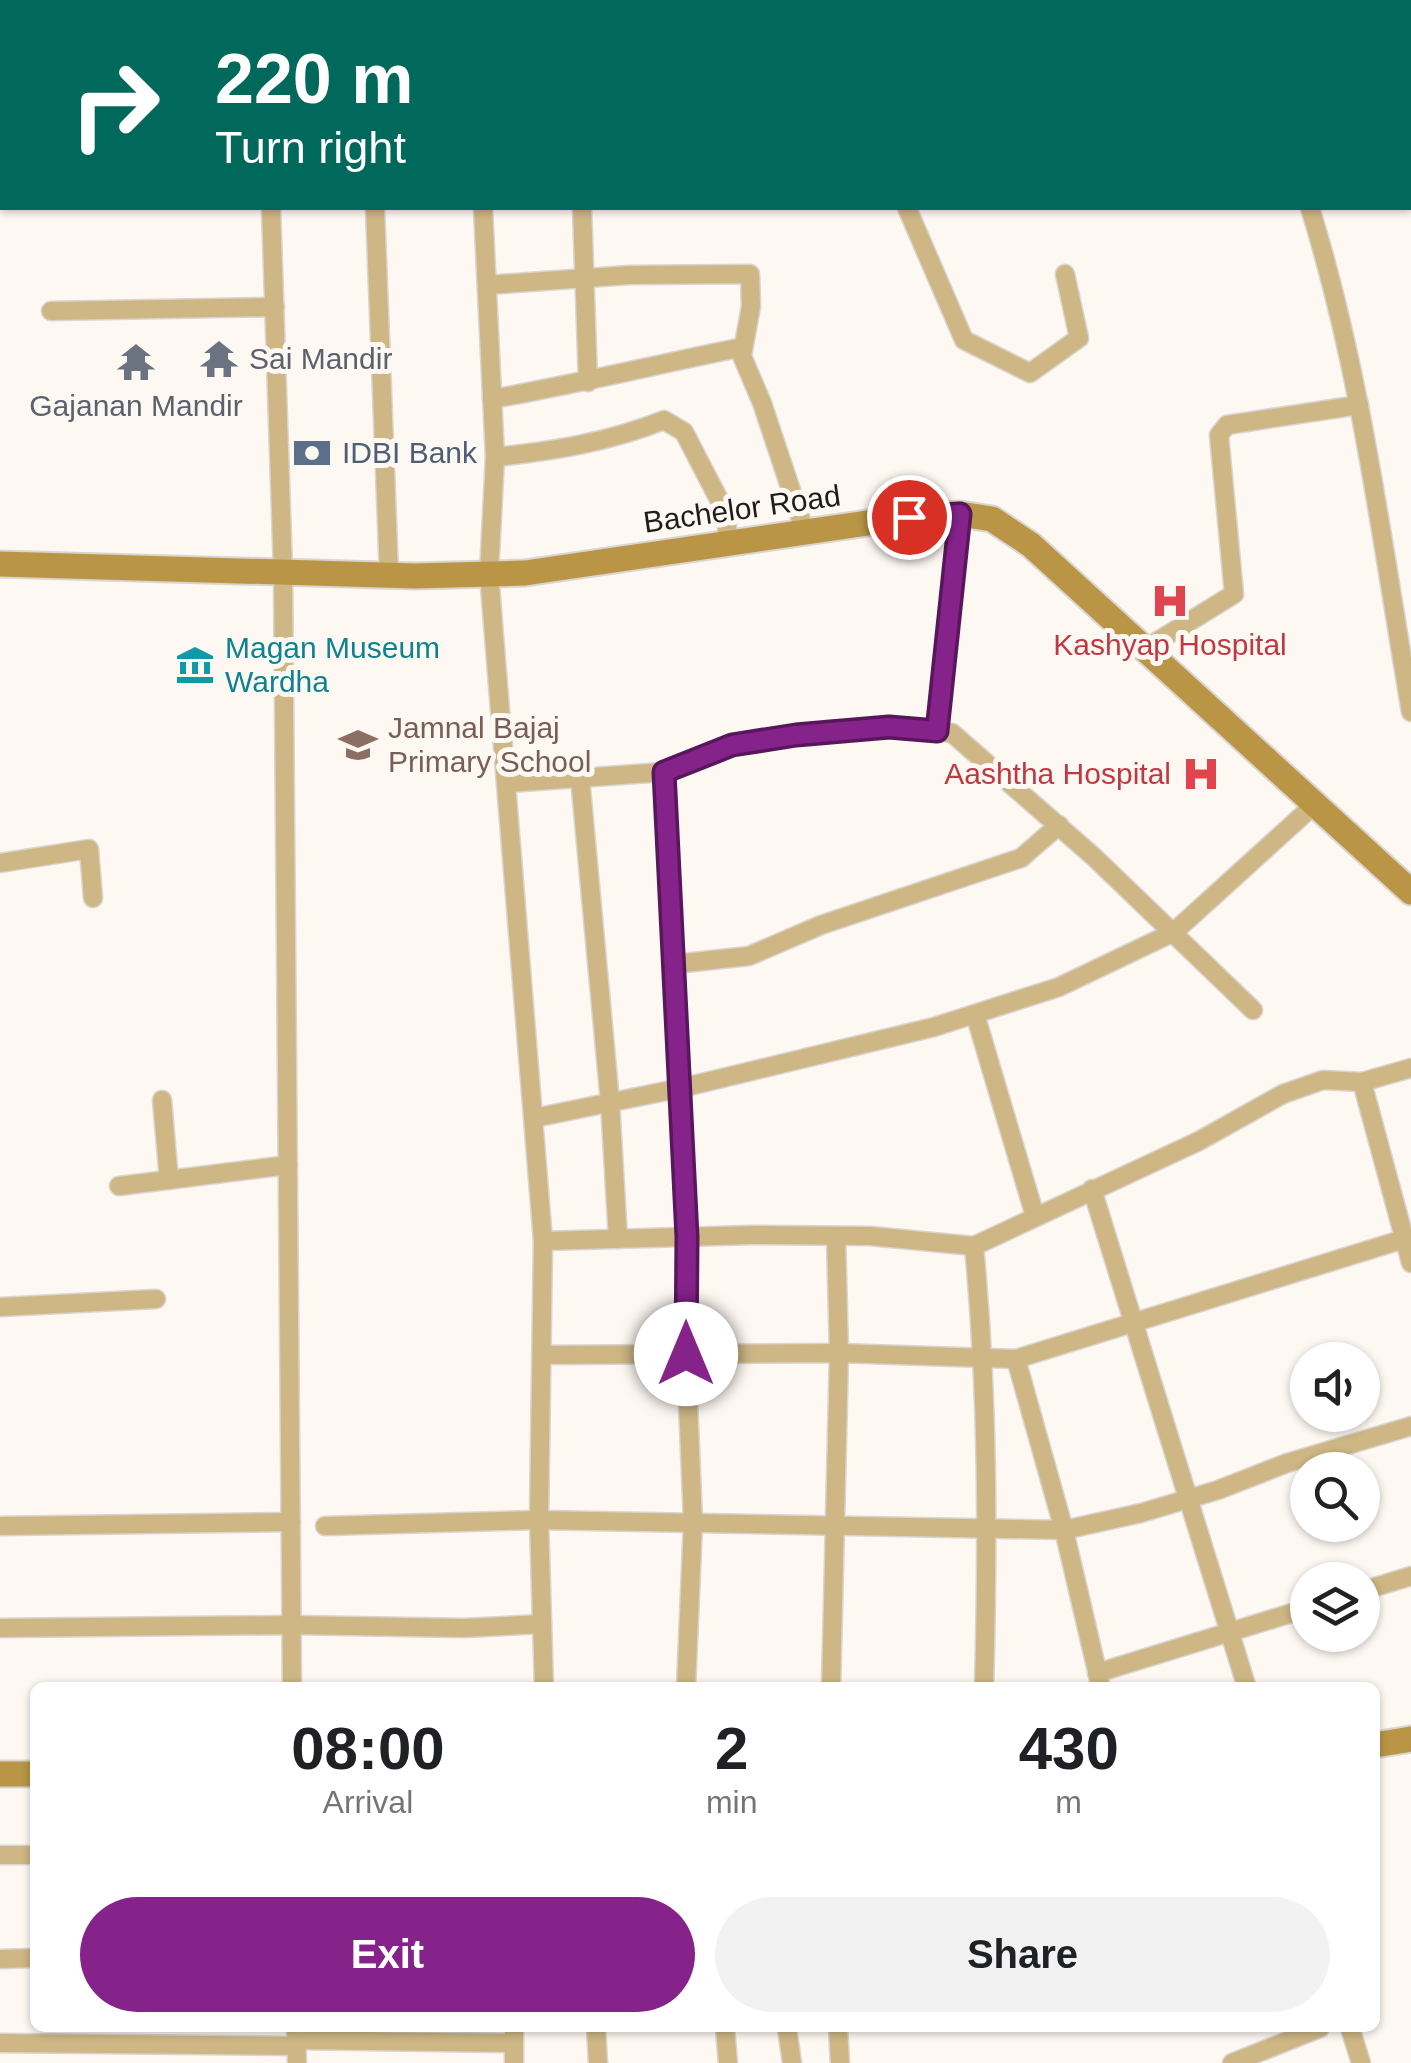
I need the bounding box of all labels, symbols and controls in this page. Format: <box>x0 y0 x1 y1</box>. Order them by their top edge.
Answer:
icon: right <box>50 40 180 170</box>
text: 220 m <box>215 40 413 118</box>
text: Turn right <box>215 122 406 173</box>
temple icon: Sai Mandir <box>198 338 240 380</box>
temple icon: Gajanan Mandir <box>115 341 157 383</box>
place label: Sai Mandir <box>249 342 392 375</box>
place label: Gajanan Mandir <box>29 389 243 422</box>
bank icon: IDBI Bank <box>291 432 333 474</box>
place label: IDBI Bank <box>342 436 478 469</box>
pin <box>867 475 952 560</box>
street label: Bachelor Road <box>641 478 842 539</box>
icon: arrive <box>882 490 937 545</box>
hospital icon: Kashyap Hospital <box>1149 580 1191 622</box>
place label: Kashyap Hospital <box>1053 628 1287 661</box>
place label: Magan Museum Wardha <box>225 631 440 698</box>
museum icon: Magan Museum Wardha <box>174 644 216 686</box>
place label: Jamnal Bajaj Primary School <box>388 711 591 778</box>
school or university icon: Jamnal Bajaj Primary School <box>337 724 379 766</box>
hospital icon: Aashtha Hospital <box>1180 753 1222 795</box>
place label: Aashtha Hospital <box>944 757 1171 790</box>
position arrow <box>634 1302 738 1406</box>
map controls <box>1290 1342 1380 1652</box>
button: sound <box>1290 1342 1380 1432</box>
button: search <box>1290 1452 1380 1542</box>
button: layers <box>1290 1562 1380 1652</box>
text: 08:00 <box>291 1715 445 1782</box>
text: 2 <box>715 1715 748 1782</box>
text: 430 <box>1019 1715 1119 1782</box>
text: Arrival <box>323 1784 413 1820</box>
text: min <box>706 1784 757 1820</box>
text: m <box>1055 1784 1082 1820</box>
button: Exit <box>80 1897 695 2012</box>
button: Share <box>715 1897 1330 2012</box>

